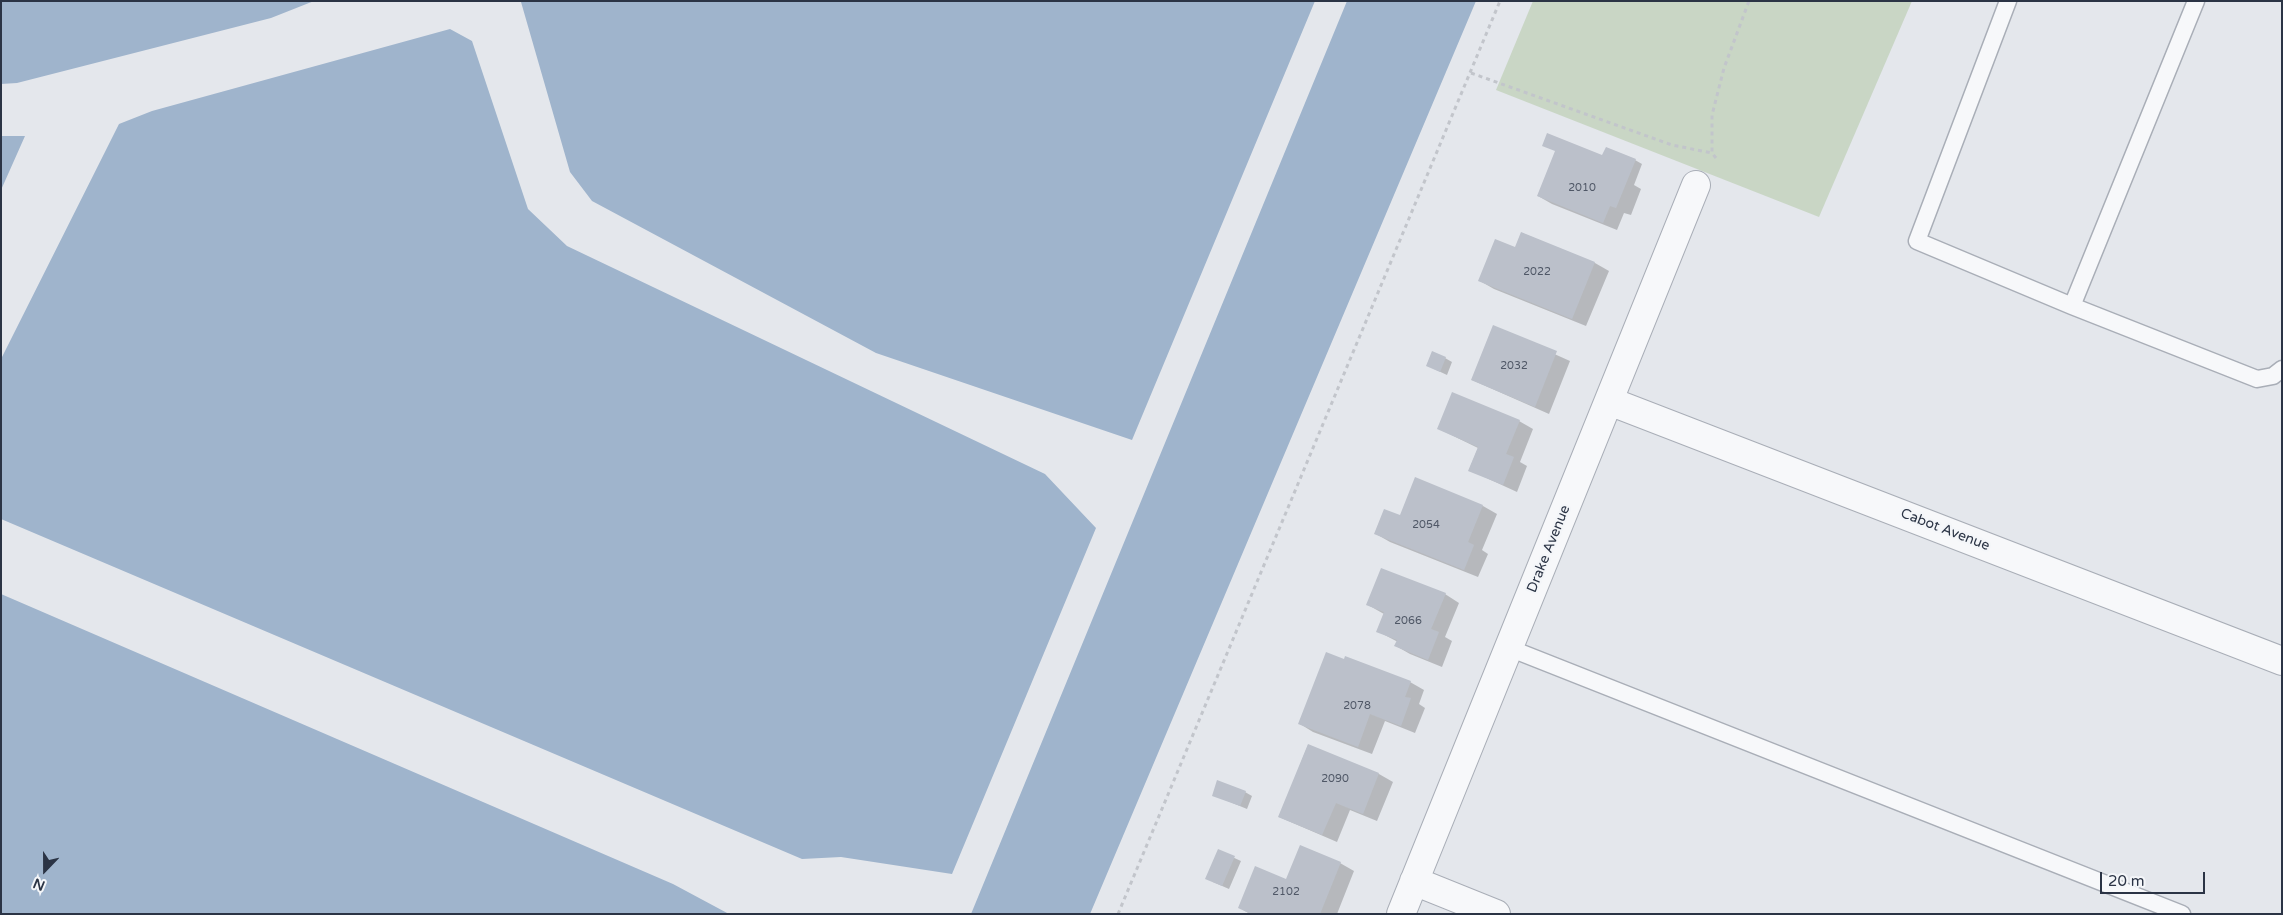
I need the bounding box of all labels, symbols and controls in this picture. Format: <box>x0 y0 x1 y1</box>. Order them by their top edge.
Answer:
house number: 2010 <box>1568 181 1596 195</box>
house number: 2022 <box>1523 265 1551 279</box>
house number: 2032 <box>1500 359 1528 373</box>
street label: Drake Avenue <box>1524 503 1574 595</box>
street label: Cabot Avenue <box>1898 505 1992 555</box>
house number: 2054 <box>1412 518 1440 532</box>
house number: 2066 <box>1394 614 1422 628</box>
house number: 2078 <box>1343 699 1371 713</box>
house number: 2090 <box>1321 772 1349 786</box>
north arrow <box>20 845 70 895</box>
scale bar <box>2103 862 2208 894</box>
text: 20 m <box>2108 872 2145 890</box>
text: N <box>31 874 48 894</box>
house number: 2102 <box>1272 885 1300 899</box>

